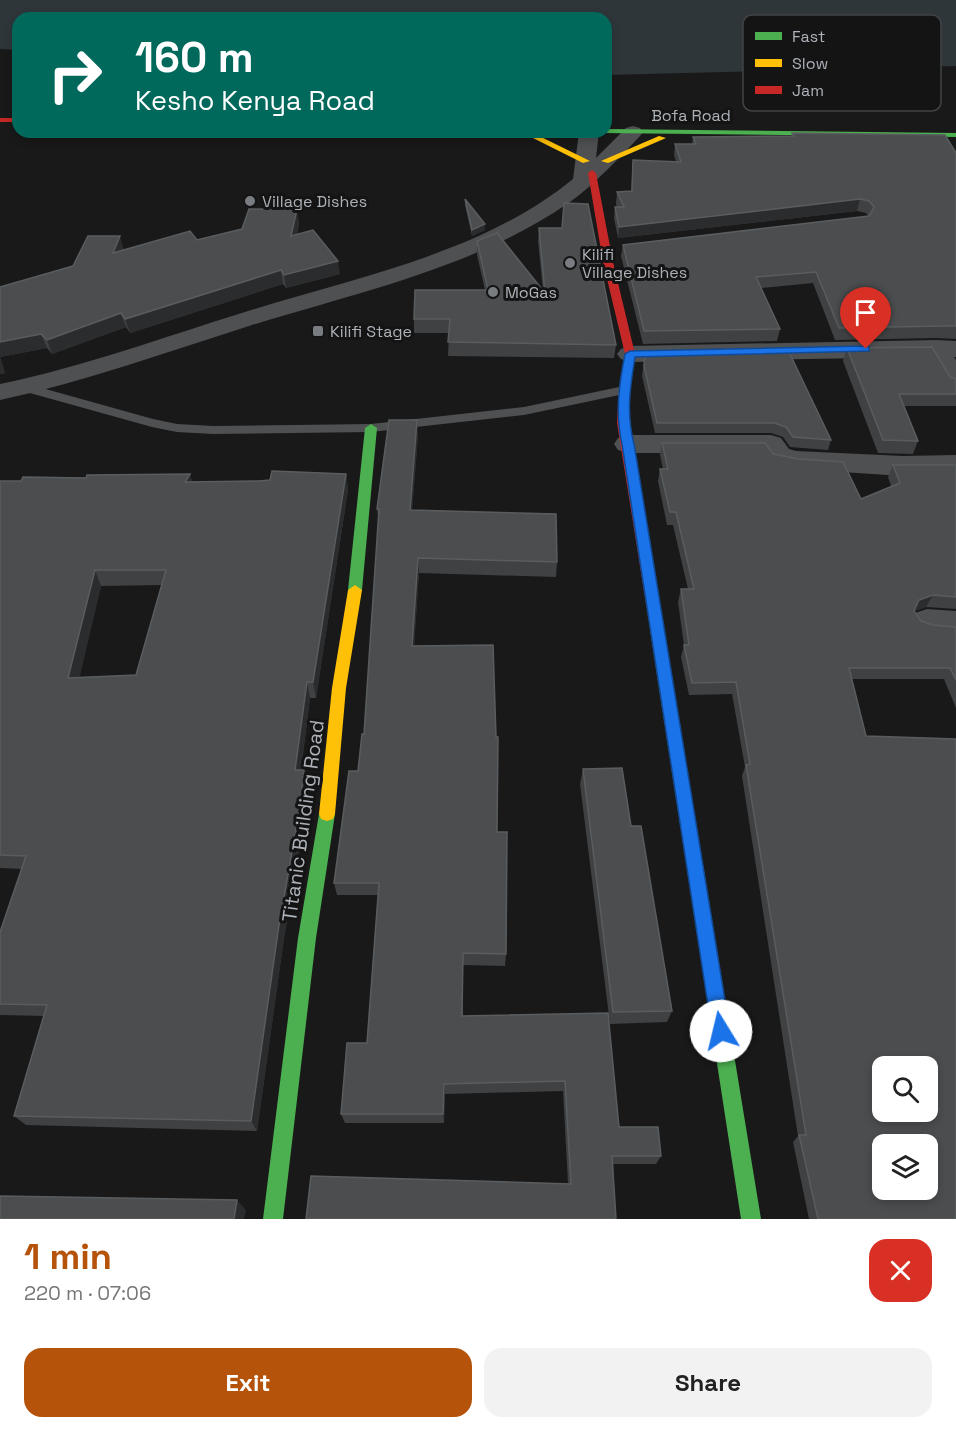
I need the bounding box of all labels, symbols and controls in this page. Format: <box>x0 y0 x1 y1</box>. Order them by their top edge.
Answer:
legend <box>743 15 941 111</box>
text: Fast <box>792 26 825 47</box>
text: 160 m <box>135 31 254 84</box>
icon: right <box>36 36 114 114</box>
text: Slow <box>792 53 828 74</box>
text: Jam <box>792 80 824 101</box>
text: Kesho Kenya Road <box>135 83 375 118</box>
street label: Bofa Road <box>651 105 731 126</box>
place label: Village Dishes <box>262 191 367 212</box>
marker: Village Dishes <box>243 194 257 208</box>
place label: Kilifi Village Dishes <box>582 244 687 283</box>
marker: Kilifi Village Dishes <box>563 256 577 270</box>
place label: MoGas <box>505 282 557 303</box>
marker: MoGas <box>486 285 500 299</box>
pin <box>840 287 891 349</box>
icon: arrive <box>849 296 882 329</box>
place label: Kilifi Stage <box>330 321 412 342</box>
marker: Kilifi Stage <box>311 324 325 338</box>
street label: Titanic Building Road <box>276 718 330 924</box>
position arrow <box>689 999 753 1063</box>
map controls <box>872 1056 938 1200</box>
button: search <box>872 1056 938 1122</box>
button: layers <box>872 1134 938 1200</box>
text: 1 min <box>24 1234 112 1280</box>
button: close <box>869 1239 932 1302</box>
text: 220 m · 07:06 <box>24 1280 151 1306</box>
button: Exit <box>24 1348 472 1417</box>
button: Share <box>484 1348 932 1417</box>

